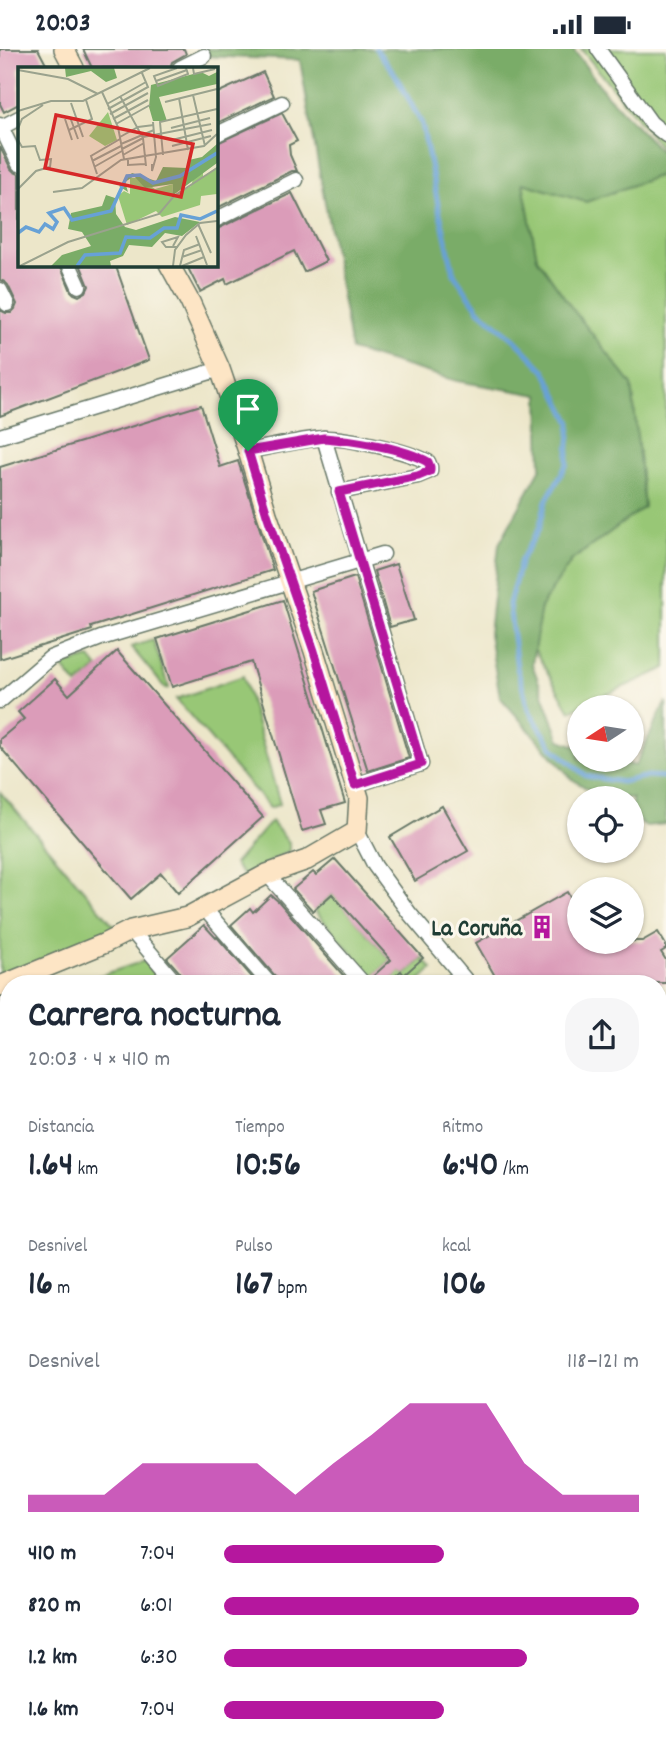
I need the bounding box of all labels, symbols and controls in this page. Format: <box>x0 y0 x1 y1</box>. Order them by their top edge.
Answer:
text: 20:03 <box>35 6 91 43</box>
inset map <box>18 67 217 266</box>
pin <box>218 379 278 451</box>
icon: arrive <box>229 390 267 428</box>
north arrow <box>567 695 644 772</box>
map controls <box>567 695 644 954</box>
button: locate <box>567 786 644 863</box>
button: layers <box>567 877 644 954</box>
place label: La Coruña <box>431 913 523 947</box>
building icon: La Coruña <box>528 913 556 941</box>
text: Carrera nocturna <box>28 990 280 1045</box>
button: share <box>565 998 639 1072</box>
text: 20:03 · 4 × 410 m <box>28 1044 170 1077</box>
text: Distancia <box>28 1115 94 1142</box>
text: Tiempo <box>235 1115 285 1142</box>
text: Ritmo <box>442 1115 483 1142</box>
text: 1.64 <box>28 1142 73 1192</box>
text: 10:56 <box>235 1142 301 1192</box>
text: 6:40 <box>442 1142 499 1192</box>
text: km <box>73 1157 98 1184</box>
text: /km <box>499 1157 529 1184</box>
text: Desnivel <box>28 1234 87 1261</box>
text: Pulso <box>235 1234 273 1261</box>
text: kcal <box>442 1234 471 1261</box>
text: 16 <box>28 1261 53 1311</box>
text: 167 <box>235 1261 273 1311</box>
text: 106 <box>442 1261 486 1311</box>
text: m <box>53 1276 70 1303</box>
text: bpm <box>273 1276 308 1303</box>
text: Desnivel <box>28 1346 100 1379</box>
text: 118–121 m <box>567 1346 639 1379</box>
text: 410 m <box>28 1538 76 1571</box>
text: 7:04 <box>140 1538 175 1571</box>
text: 820 m <box>28 1590 81 1623</box>
text: 6:01 <box>140 1590 173 1623</box>
text: 1.2 km <box>28 1642 77 1675</box>
text: 6:30 <box>140 1642 178 1675</box>
text: 1.6 km <box>28 1694 79 1727</box>
text: 7:04 <box>140 1694 175 1727</box>

